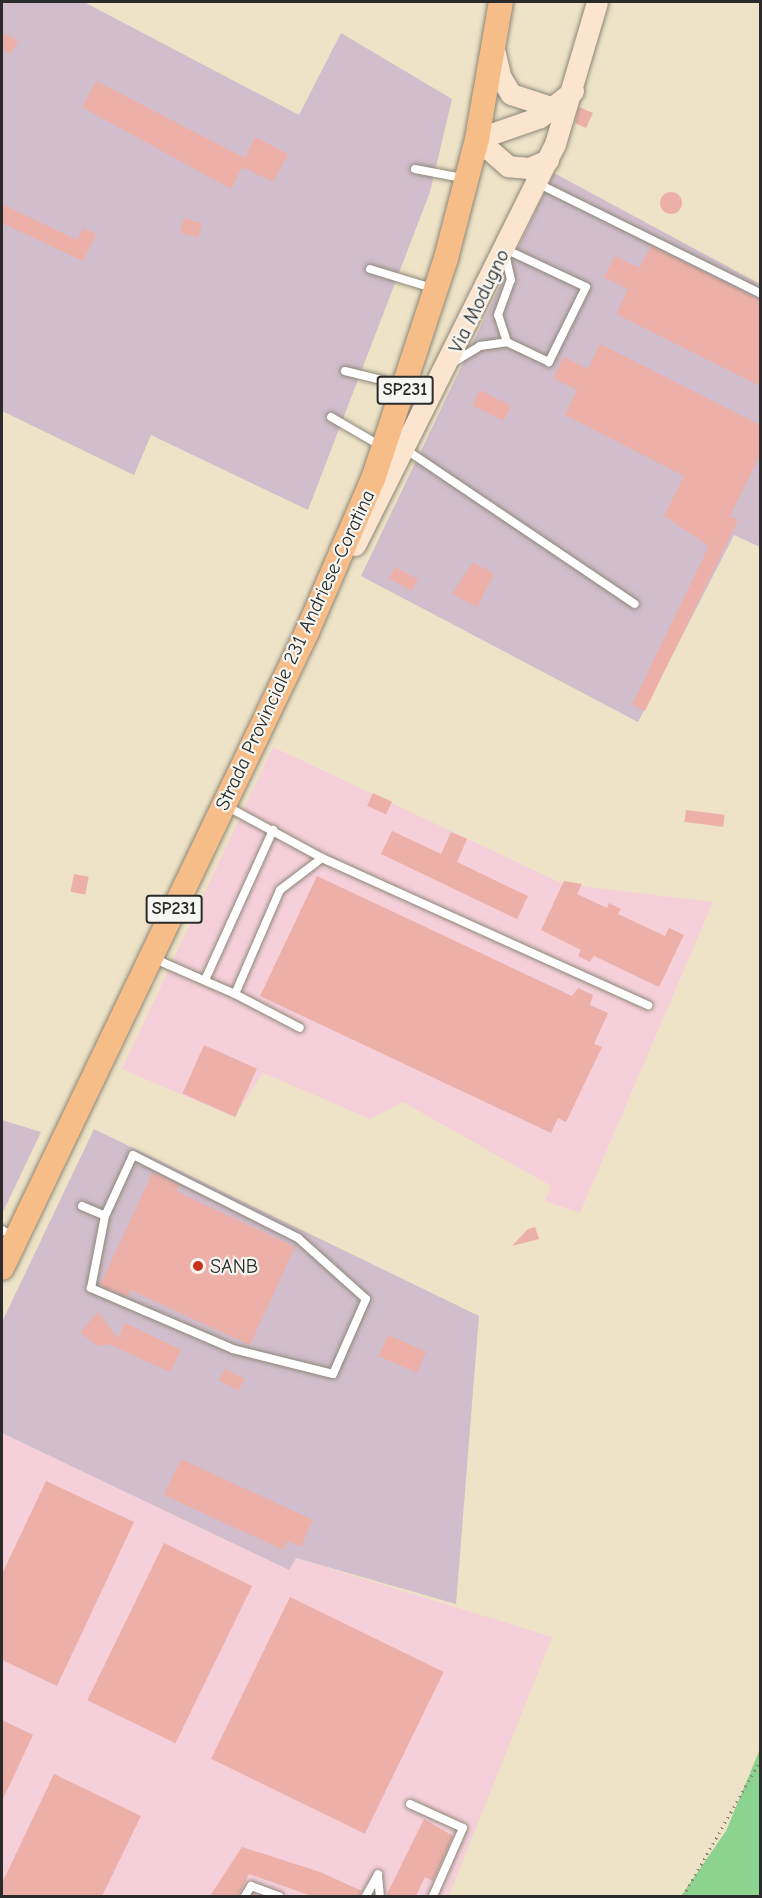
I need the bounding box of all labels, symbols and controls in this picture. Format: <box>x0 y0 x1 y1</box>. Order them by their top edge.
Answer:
street label: Via Modugno <box>444 245 514 357</box>
road number: SP231 <box>376 375 434 405</box>
street label: Strada Provinciale 231 Andriese-Coratina <box>210 486 380 814</box>
road number: SP231 <box>146 894 202 924</box>
place label: SANB <box>210 1254 258 1278</box>
marker: SANB <box>191 1259 205 1273</box>

